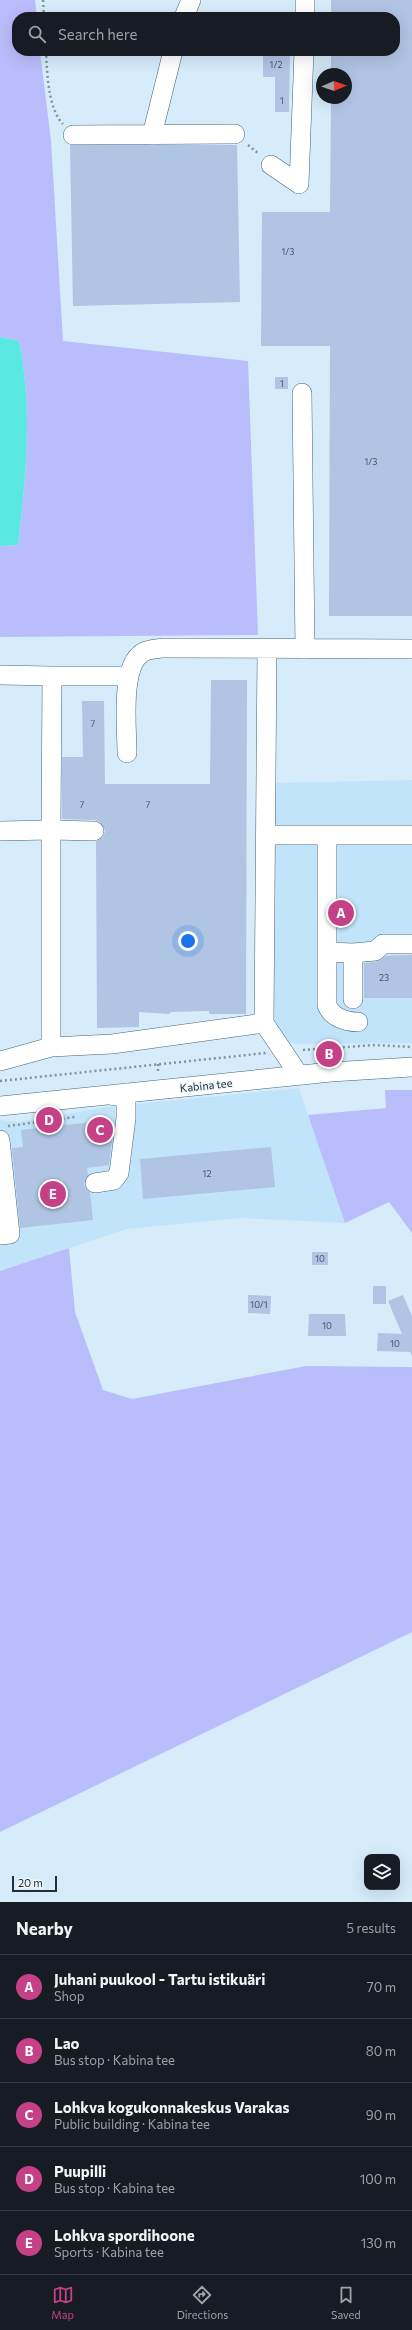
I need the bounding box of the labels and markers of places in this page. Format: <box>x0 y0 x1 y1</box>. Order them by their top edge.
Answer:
pin: A <box>328 898 354 928</box>
pin: B <box>316 1039 342 1069</box>
pin: D <box>36 1105 62 1135</box>
pin: C <box>87 1115 113 1145</box>
pin: E <box>40 1179 66 1209</box>

